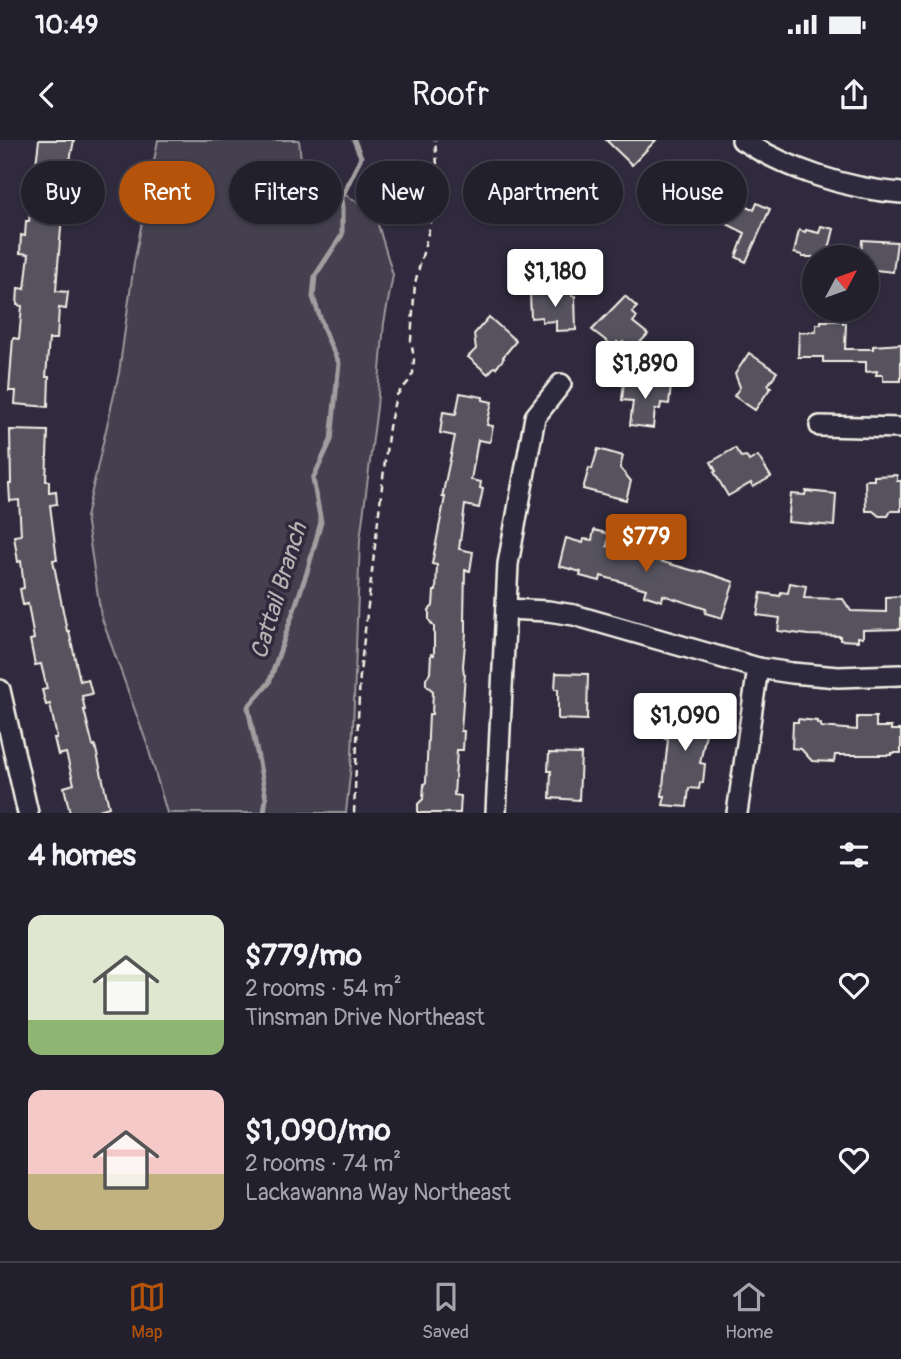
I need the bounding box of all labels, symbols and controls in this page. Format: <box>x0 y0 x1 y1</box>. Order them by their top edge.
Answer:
text: 10:49 <box>35 9 98 41</box>
text: Roofr <box>412 75 489 115</box>
icon: back <box>28 76 66 114</box>
icon: share <box>835 76 873 114</box>
chip: Buy <box>21 161 105 224</box>
chip: Rent <box>119 161 215 224</box>
chip: Filters <box>229 161 342 224</box>
chip: New <box>356 161 449 224</box>
chip: Apartment <box>463 161 623 224</box>
chip: House <box>637 161 747 224</box>
north arrow <box>802 245 878 322</box>
map controls <box>802 245 879 322</box>
pin: $1,180 <box>498 250 612 309</box>
text: $1,180 <box>523 257 587 286</box>
pin: $1,890 <box>588 342 702 401</box>
text: $1,890 <box>612 349 678 378</box>
pin: $779 <box>605 514 687 574</box>
water label: Cattail Branch <box>245 518 314 662</box>
text: $779 <box>622 522 670 551</box>
pin: $1,090 <box>628 694 742 753</box>
text: $1,090 <box>650 701 720 730</box>
icon: filters <box>835 836 873 874</box>
text: 4 homes <box>28 837 136 874</box>
text: $779/mo <box>245 937 362 974</box>
icon: home <box>84 943 168 1027</box>
icon: heart <box>835 966 873 1004</box>
text: 2 rooms · 54 m² <box>245 974 402 1003</box>
text: Tinsman Drive Northeast <box>245 1003 485 1032</box>
text: $1,090/mo <box>245 1112 391 1149</box>
icon: home <box>84 1118 168 1202</box>
icon: heart <box>835 1141 873 1179</box>
text: 2 rooms · 74 m² <box>245 1149 401 1178</box>
text: Lackawanna Way Northeast <box>245 1178 511 1207</box>
tab: Map <box>128 1278 166 1344</box>
tab: Saved <box>422 1278 469 1344</box>
tab: Home <box>725 1278 773 1344</box>

